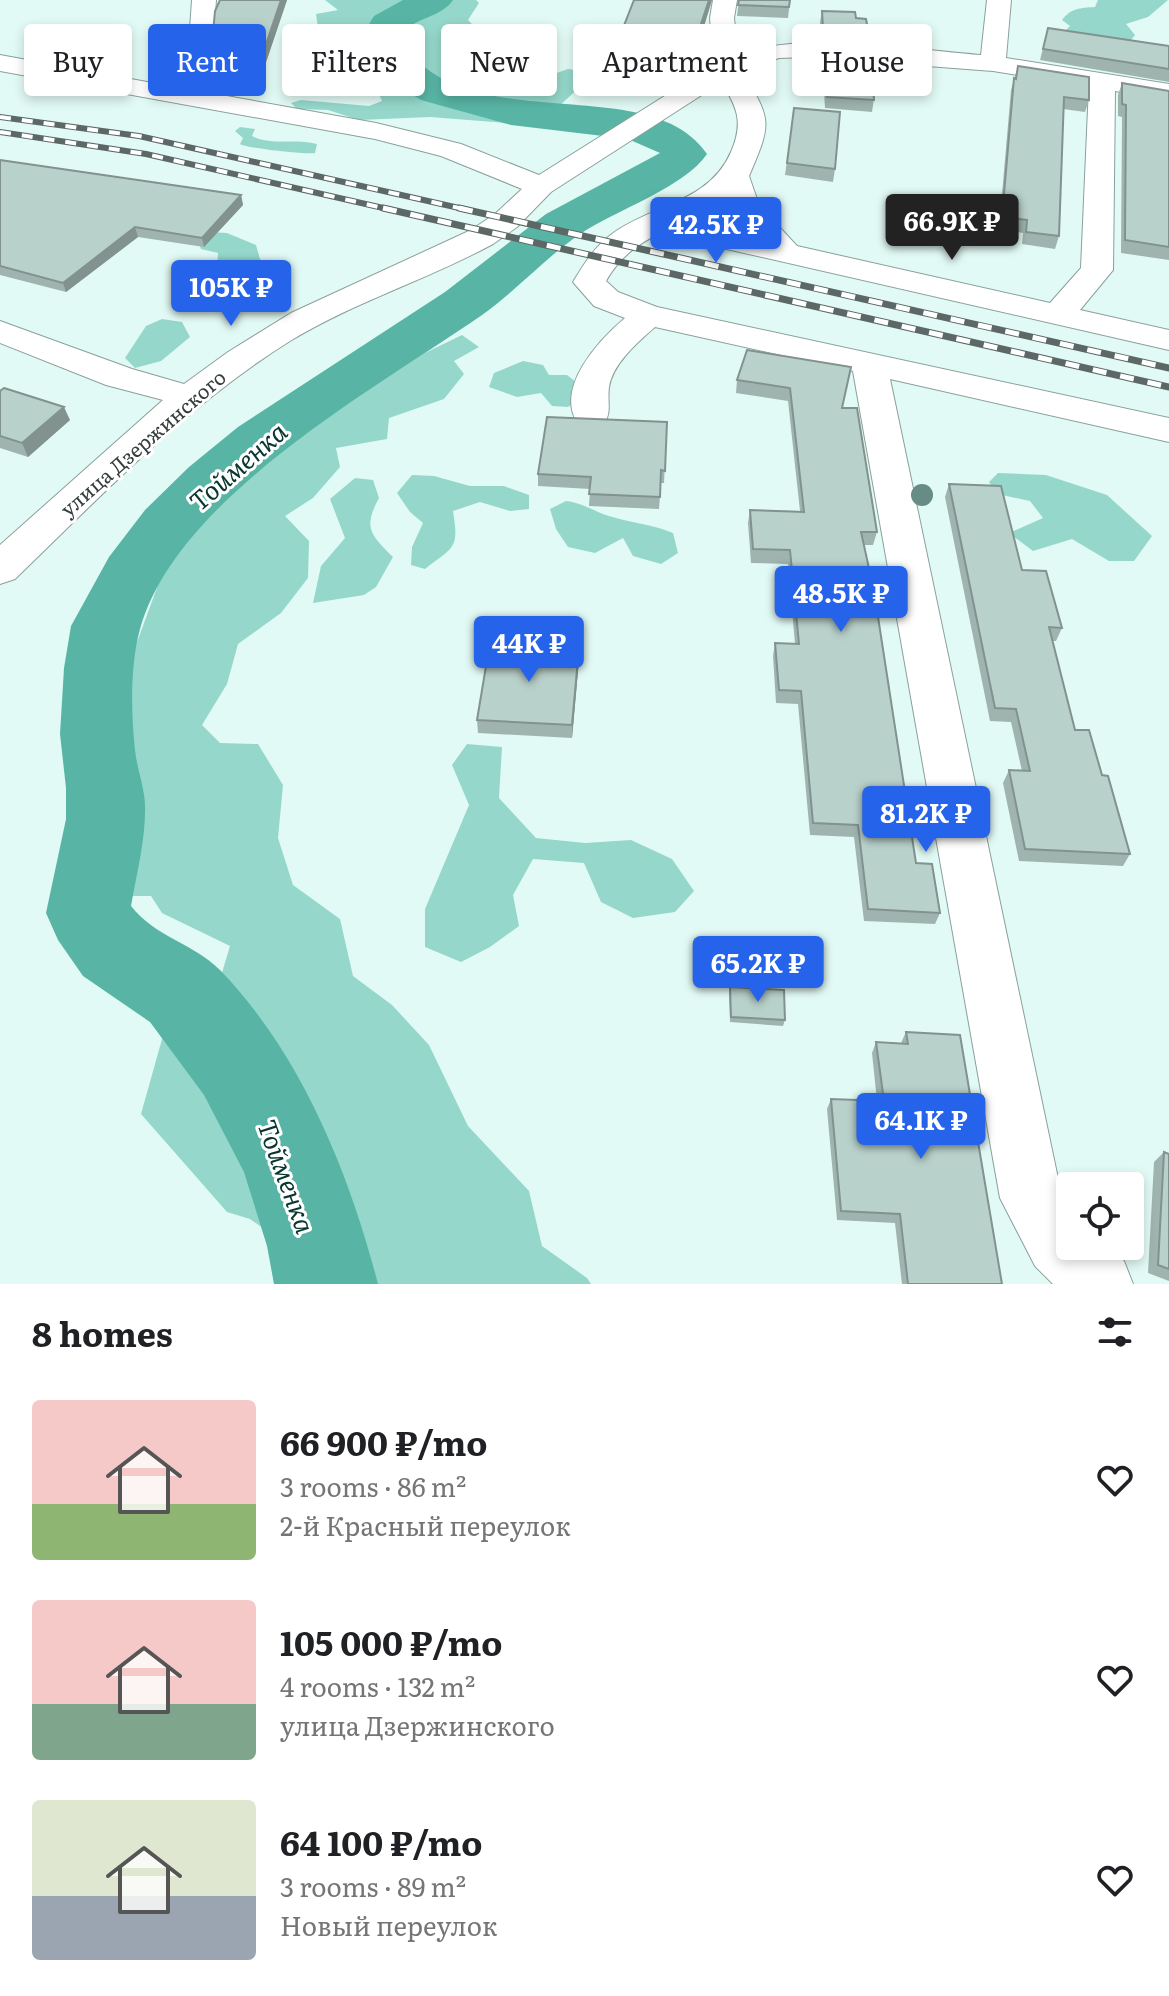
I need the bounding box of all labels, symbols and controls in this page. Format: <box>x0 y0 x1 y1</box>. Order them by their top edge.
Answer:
chip: Buy <box>24 24 132 96</box>
chip: Rent <box>148 24 266 96</box>
chip: Filters <box>282 24 425 96</box>
chip: New <box>441 24 557 96</box>
chip: Apartment <box>573 24 776 96</box>
chip: House <box>792 24 932 96</box>
pin: 66.9K ₽ <box>878 194 1026 262</box>
pin: 42.5K ₽ <box>642 197 790 265</box>
text: 66.9K ₽ <box>904 200 1000 239</box>
text: 42.5K ₽ <box>668 203 764 242</box>
pin: 105K ₽ <box>166 260 296 328</box>
text: 105K ₽ <box>189 266 273 305</box>
street label: улица Дзержинского <box>52 361 232 523</box>
water label: Тойменка <box>180 411 295 519</box>
pin: 48.5K ₽ <box>767 566 915 634</box>
text: 48.5K ₽ <box>793 572 889 611</box>
pin: 44K ₽ <box>473 616 585 684</box>
text: 44K ₽ <box>492 622 566 661</box>
pin: 81.2K ₽ <box>852 786 1000 854</box>
text: 81.2K ₽ <box>880 792 972 831</box>
pin: 65.2K ₽ <box>684 936 832 1004</box>
text: 65.2K ₽ <box>711 942 805 981</box>
pin: 64.1K ₽ <box>847 1093 995 1161</box>
text: 64.1K ₽ <box>874 1099 968 1138</box>
water label: Тойменка <box>249 1114 327 1238</box>
map controls <box>1056 1172 1144 1260</box>
button: locate <box>1056 1172 1144 1260</box>
text: 8 homes <box>32 1307 173 1357</box>
icon: filters <box>1093 1310 1137 1354</box>
text: 66 900 ₽/mo <box>280 1416 487 1466</box>
icon: home <box>96 1432 192 1528</box>
icon: heart <box>1093 1458 1137 1502</box>
text: 3 rooms · 86 m² <box>280 1466 466 1505</box>
text: 2-й Красный переулок <box>280 1505 571 1544</box>
text: 105 000 ₽/mo <box>280 1616 502 1666</box>
icon: home <box>96 1632 192 1728</box>
icon: heart <box>1093 1658 1137 1702</box>
text: 4 rooms · 132 m² <box>280 1666 475 1705</box>
text: улица Дзержинского <box>280 1705 555 1744</box>
text: 64 100 ₽/mo <box>280 1816 483 1866</box>
icon: home <box>96 1832 192 1928</box>
icon: heart <box>1093 1858 1137 1902</box>
text: 3 rooms · 89 m² <box>280 1866 466 1905</box>
text: Новый переулок <box>280 1905 497 1944</box>

